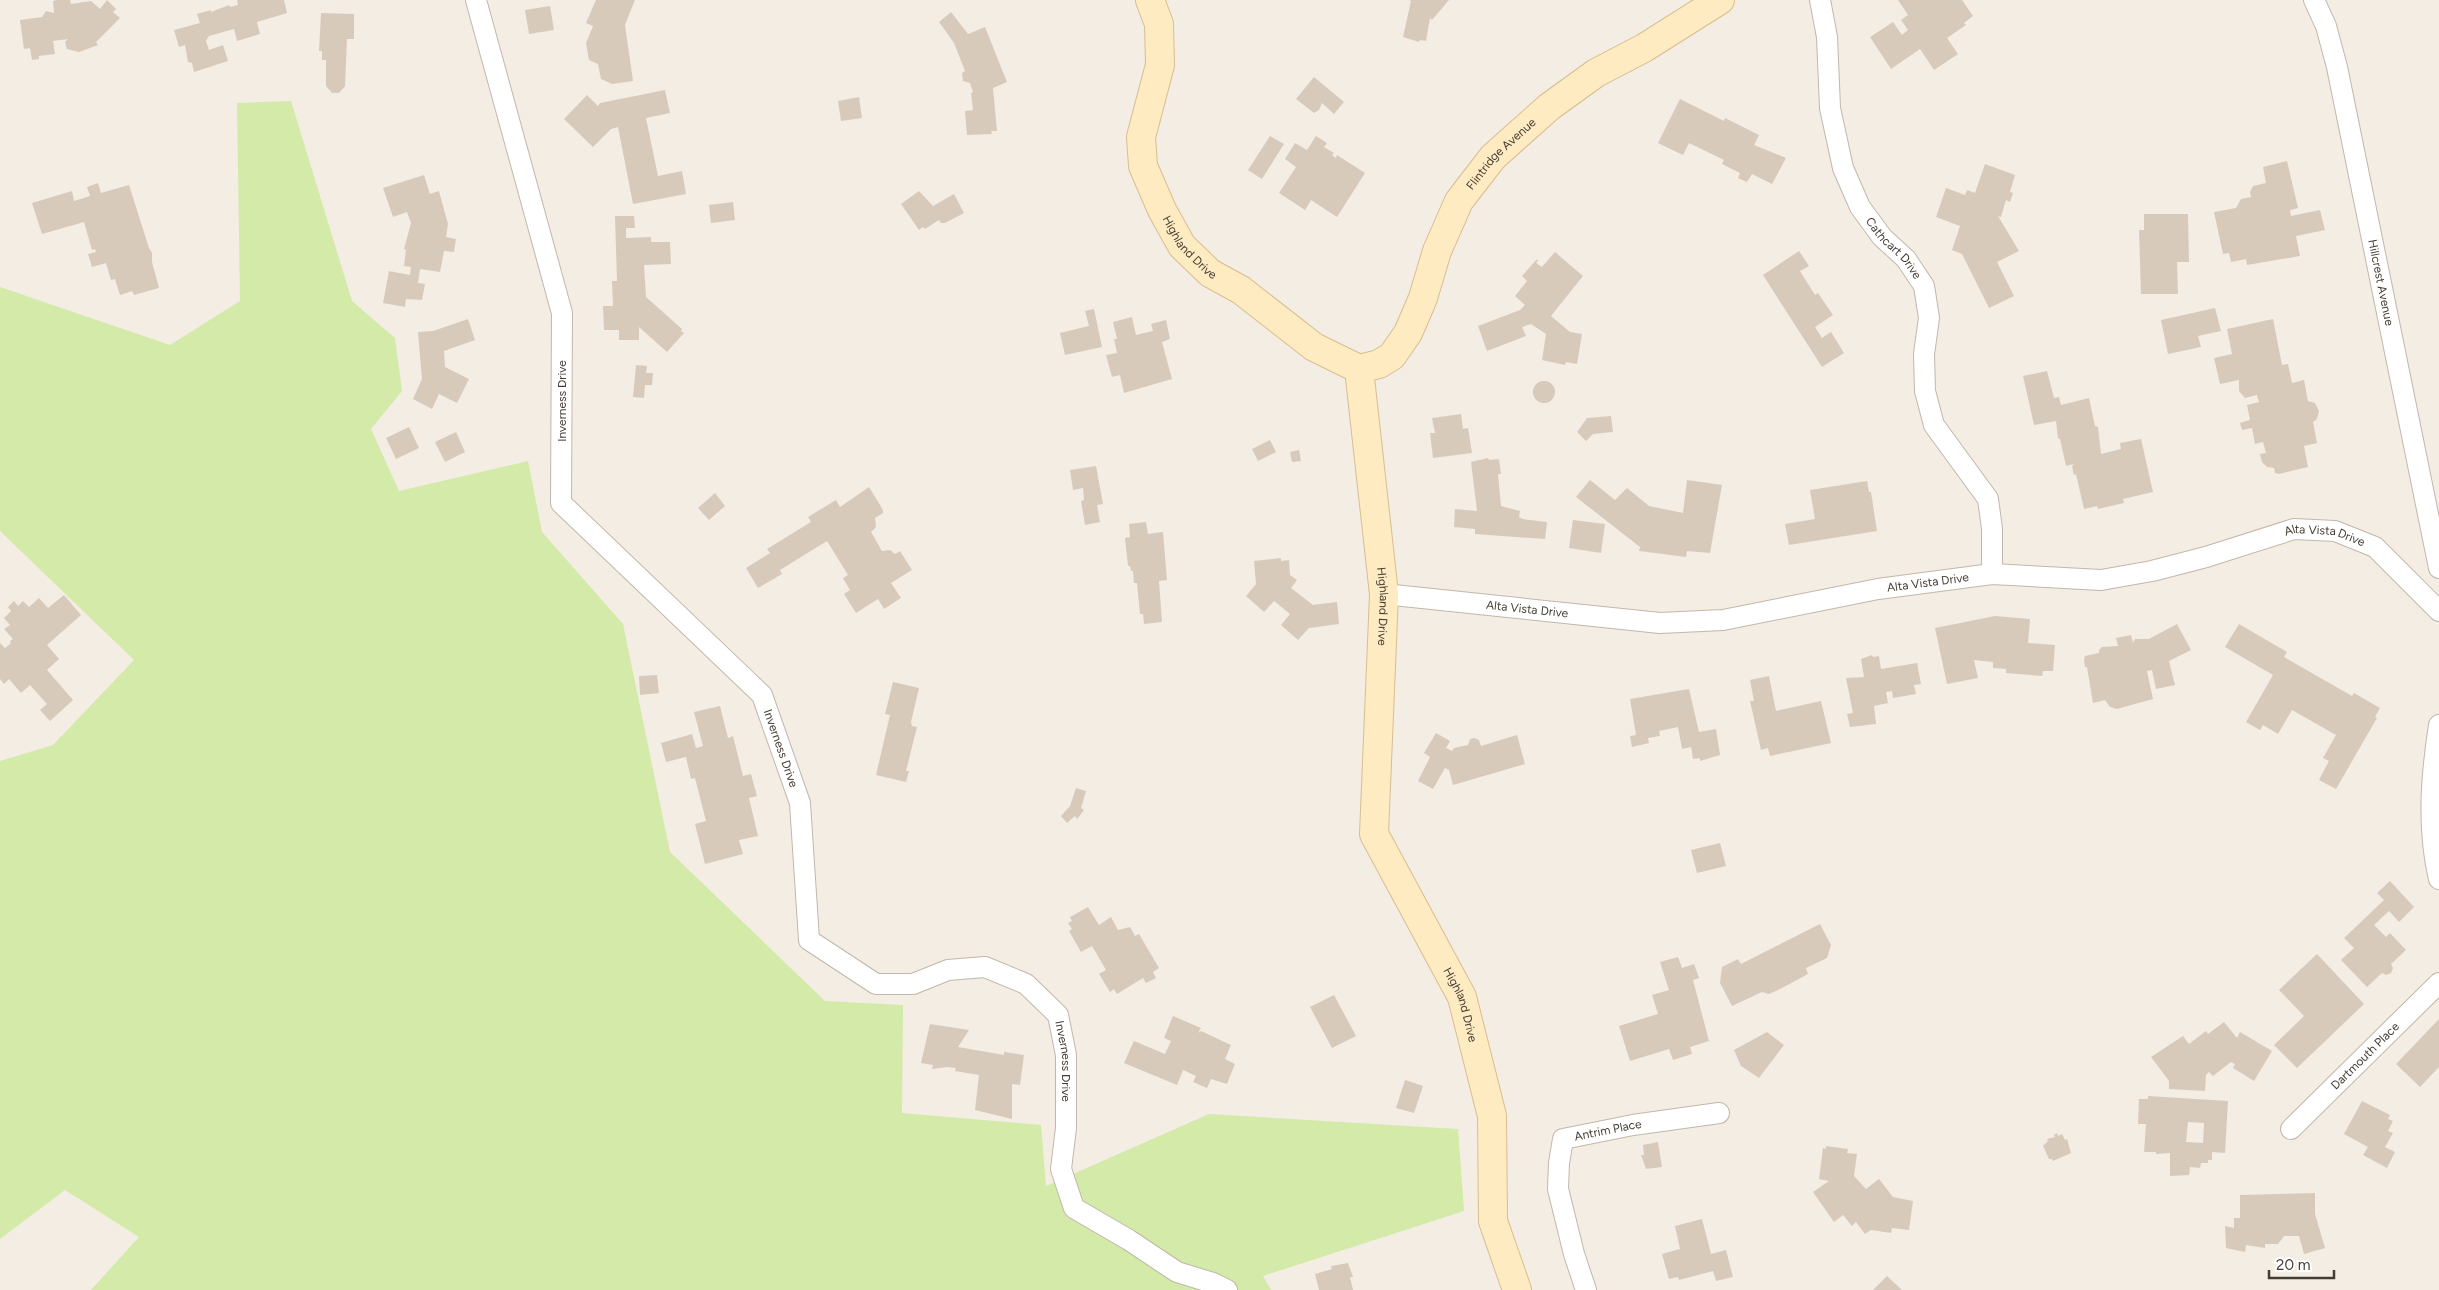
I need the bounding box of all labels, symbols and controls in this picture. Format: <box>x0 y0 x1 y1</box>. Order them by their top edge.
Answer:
street label: Flintridge Avenue <box>1463 115 1539 192</box>
street label: Highland Drive <box>1160 213 1219 282</box>
street label: Cathcart Drive <box>1863 214 1925 282</box>
street label: Hillcrest Avenue <box>2365 238 2397 327</box>
street label: Inverness Drive <box>555 360 569 442</box>
street label: Alta Vista Drive <box>2282 522 2367 549</box>
street label: Highland Drive <box>1374 566 1391 646</box>
street label: Alta Vista Drive <box>1886 570 1970 595</box>
street label: Alta Vista Drive <box>1485 598 1569 620</box>
street label: Inverness Drive <box>761 707 801 790</box>
street label: Highland Drive <box>1440 965 1480 1044</box>
street label: Inverness Drive <box>1052 1019 1073 1102</box>
street label: Dartmouth Place <box>2328 1019 2402 1093</box>
street label: Antrim Place <box>1573 1117 1643 1144</box>
scale bar <box>2269 1248 2334 1280</box>
text: 20 m <box>2276 1256 2310 1274</box>

